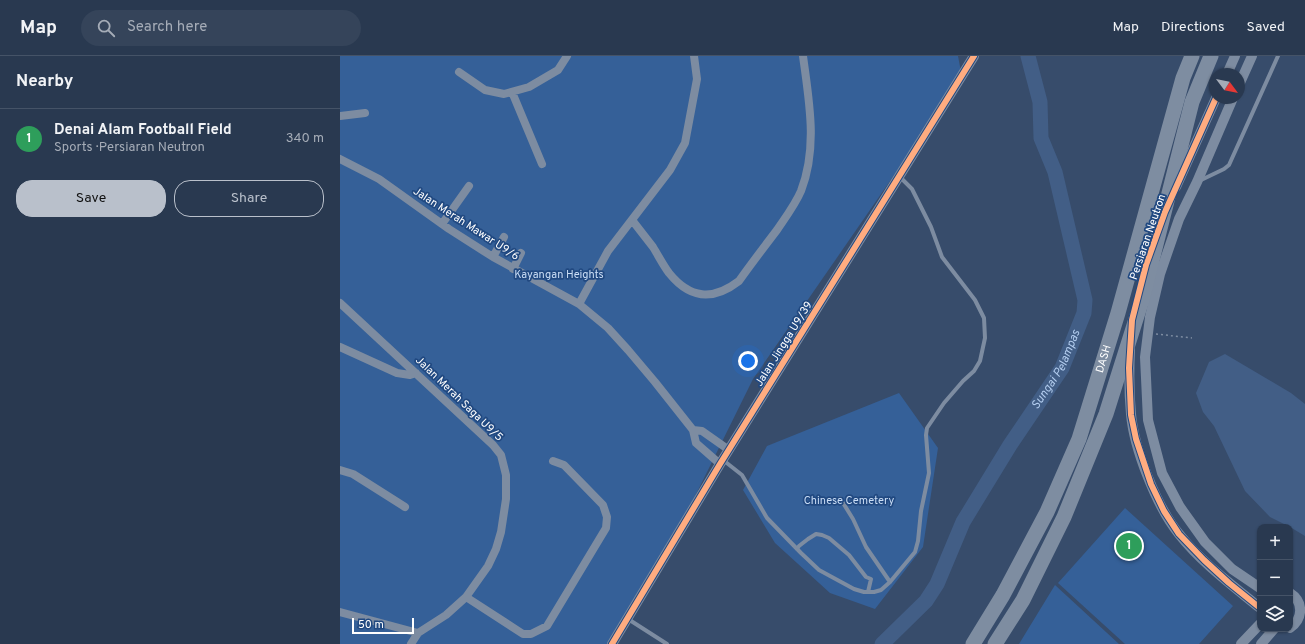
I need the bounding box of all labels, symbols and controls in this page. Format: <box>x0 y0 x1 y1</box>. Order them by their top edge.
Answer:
search box <box>81 10 361 46</box>
text: Map <box>20 16 57 40</box>
icon: search <box>95 17 117 39</box>
text: Search here <box>127 18 207 37</box>
text: Map <box>1113 19 1139 36</box>
text: Directions <box>1161 19 1225 36</box>
text: Saved <box>1247 19 1285 36</box>
north arrow <box>1209 68 1245 104</box>
text: Nearby <box>16 71 73 93</box>
text: Denai Alam Football Field <box>54 121 232 140</box>
text: 1 <box>26 131 32 147</box>
text: 340 m <box>286 131 324 147</box>
text: Sports · Persiaran Neutron <box>54 140 205 156</box>
button: Save <box>16 180 166 217</box>
button: Share <box>174 180 324 217</box>
street label: Jalan Merah Mawar U9/6 <box>410 184 522 264</box>
street label: Persiaran Neutron <box>1127 192 1169 282</box>
park label: Kayangan Heights <box>514 268 604 282</box>
street label: Jalan Jingga U9/39 <box>752 299 816 389</box>
water label: Sungai Pelampas <box>1028 327 1085 413</box>
street label: DASH <box>1093 343 1115 375</box>
your location <box>738 351 758 371</box>
street label: Jalan Merah Saga U9/5 <box>412 354 506 445</box>
park label: Chinese Cemetery <box>804 494 894 508</box>
map controls <box>1257 524 1293 632</box>
button: + <box>1257 524 1293 560</box>
pin: 1 <box>1116 531 1142 561</box>
button: − <box>1257 560 1293 596</box>
button: layers <box>1257 596 1293 632</box>
scale bar <box>352 616 414 635</box>
text: 50 m <box>358 618 384 632</box>

